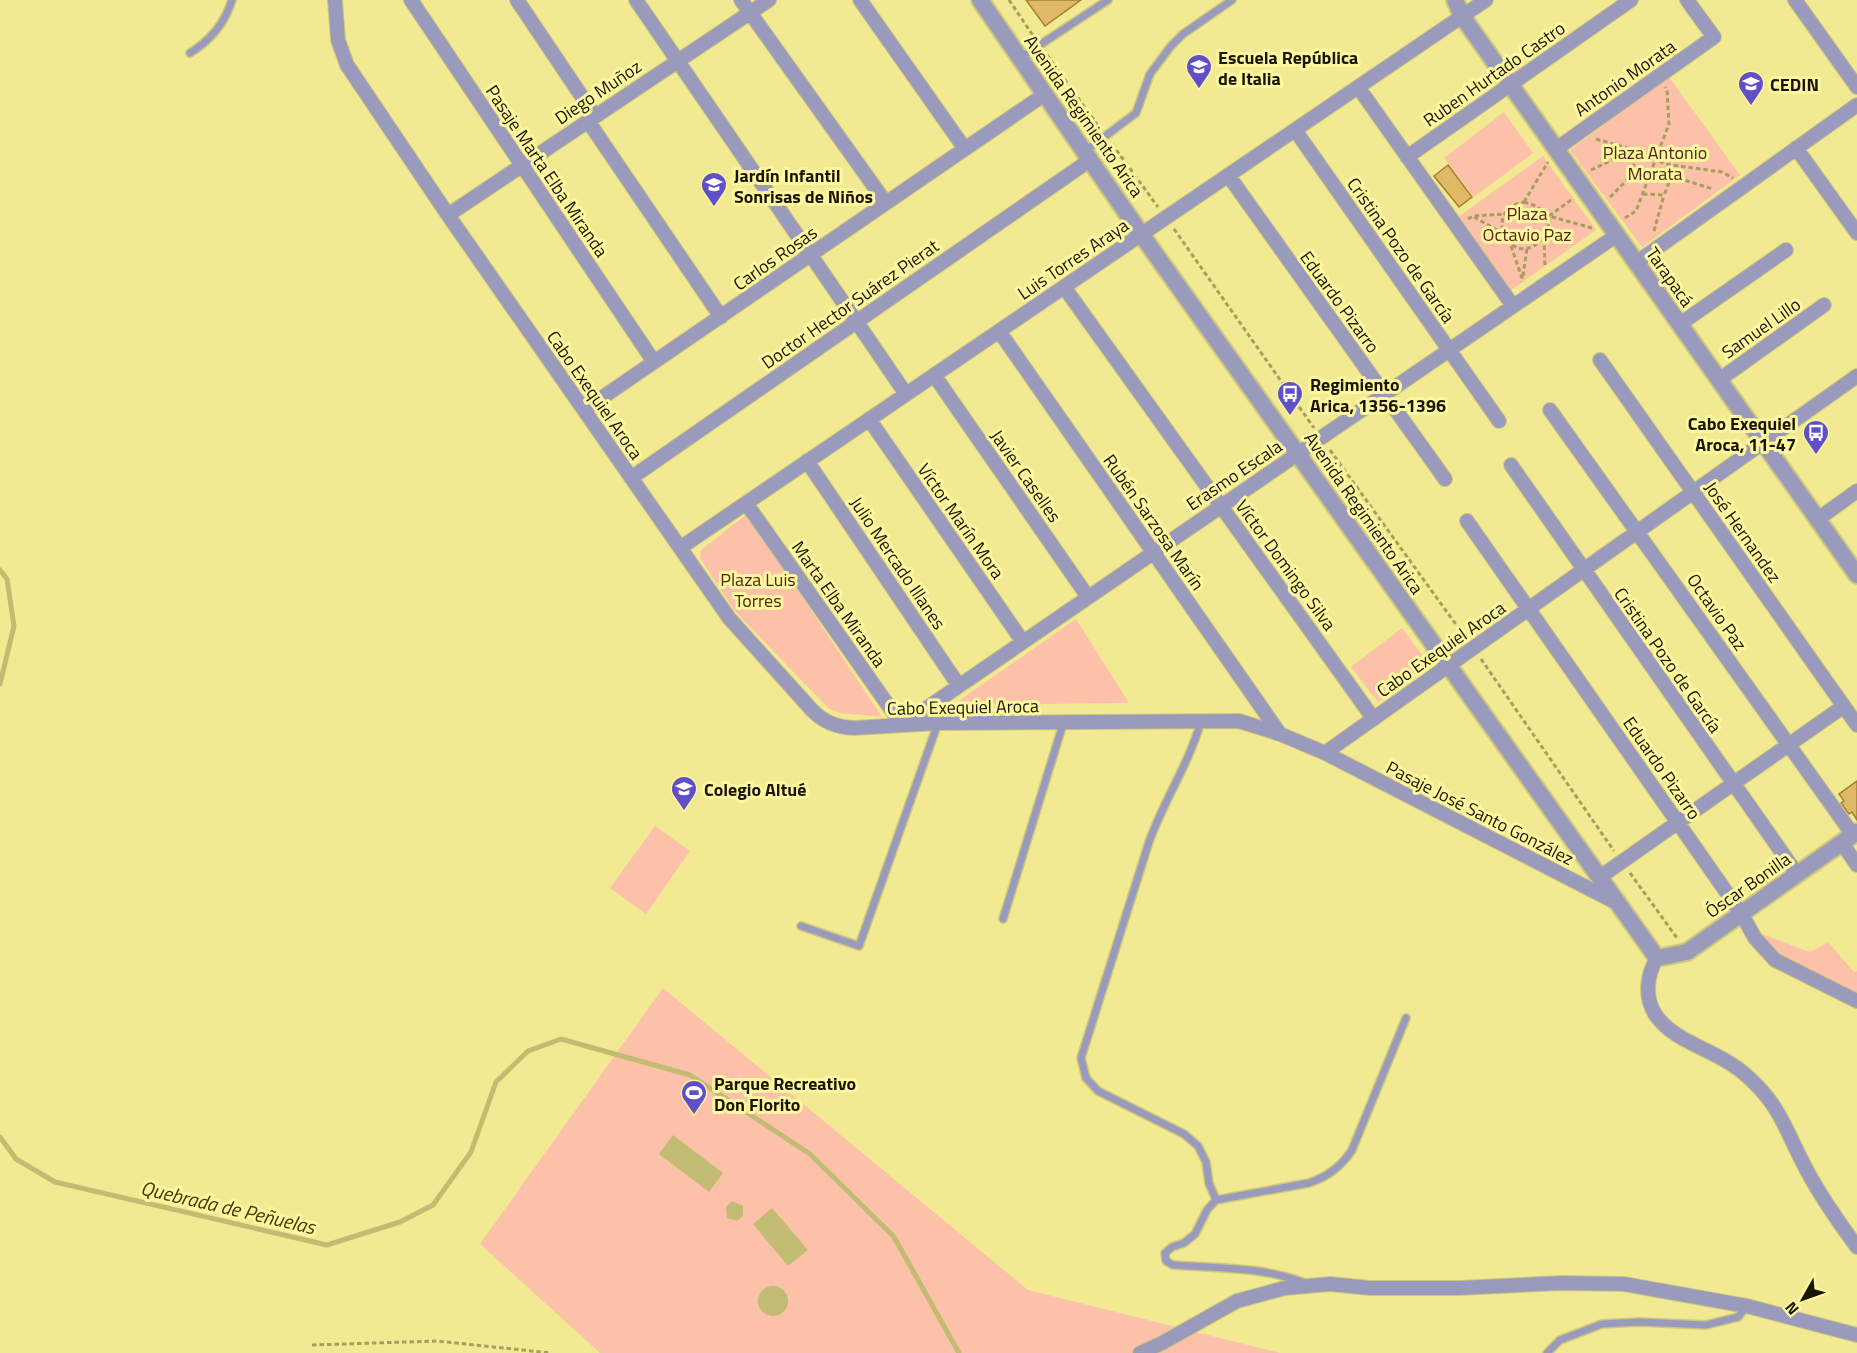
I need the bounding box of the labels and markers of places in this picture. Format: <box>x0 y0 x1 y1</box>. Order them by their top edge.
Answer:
place label: Escuela República de Italia <box>1218 44 1358 92</box>
school or university icon: Escuela República de Italia <box>1184 52 1214 90</box>
school or university icon: CEDIN <box>1736 69 1766 107</box>
place label: CEDIN <box>1770 71 1819 98</box>
place label: Jardín Infantil Sonrisas de Niños <box>734 162 873 210</box>
school or university icon: Jardín Infantil Sonrisas de Niños <box>699 170 729 208</box>
place label: Regimiento Arica, 1356-1396 <box>1310 371 1446 419</box>
bus stop icon: Regimiento Arica, 1356-1396 <box>1275 379 1305 417</box>
place label: Cabo Exequiel Aroca, 11-47 <box>1688 410 1796 458</box>
bus stop icon: Cabo Exequiel Aroca, 11-47 <box>1801 418 1831 456</box>
school or university icon: Colegio Altué <box>669 774 699 812</box>
place label: Colegio Altué <box>704 776 806 803</box>
place label: Parque Recreativo Don Florito <box>714 1070 856 1118</box>
sports icon: Parque Recreativo Don Florito <box>679 1078 709 1116</box>

